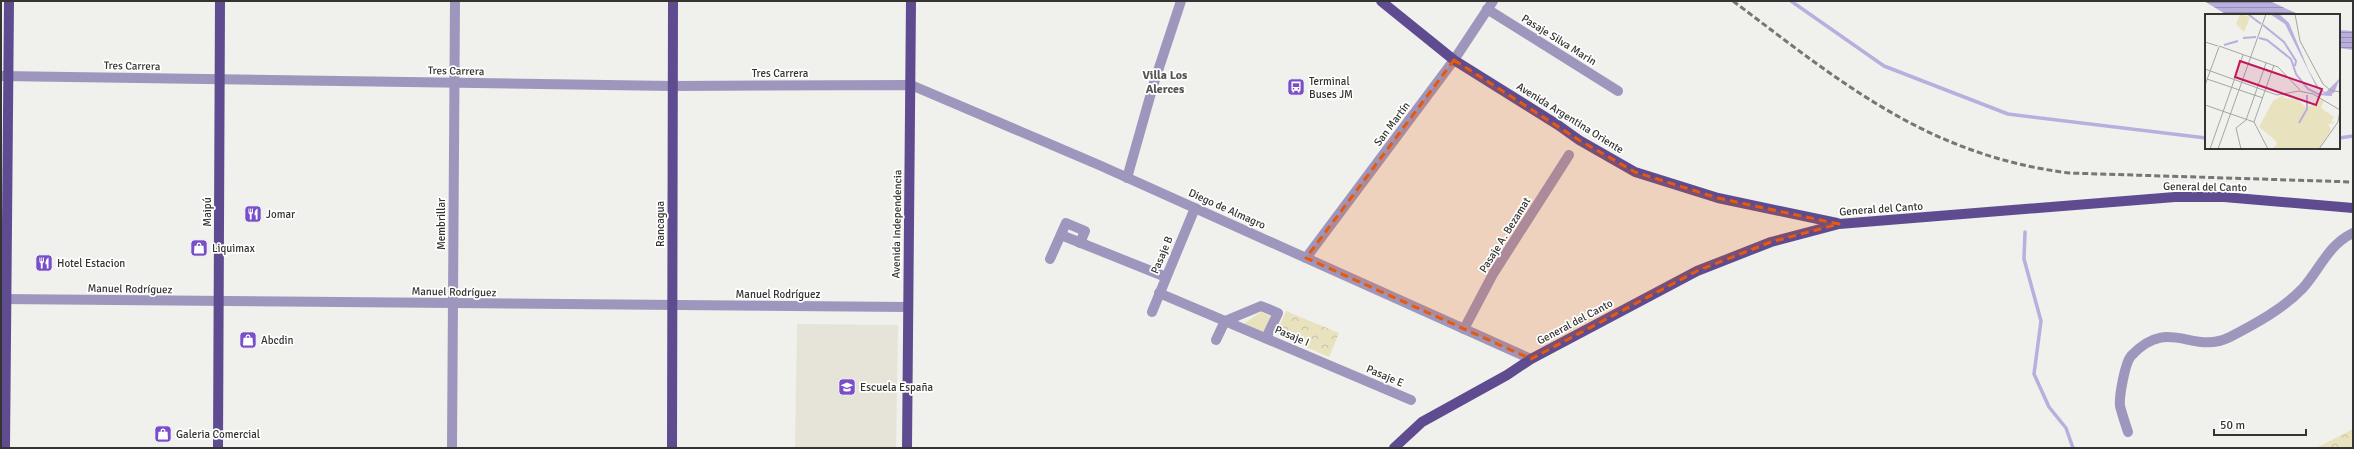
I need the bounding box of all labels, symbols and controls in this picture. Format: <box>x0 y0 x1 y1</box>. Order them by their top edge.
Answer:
street label: Pasaje Silva Marin <box>1519 12 1599 68</box>
inset map <box>2205 14 2340 149</box>
street label: Tres Carrera <box>104 59 161 73</box>
street label: Tres Carrera <box>428 64 485 78</box>
street label: Tres Carrera <box>752 67 809 80</box>
district label: Villa Los Alerces <box>1143 68 1188 97</box>
place label: Terminal Buses JM <box>1309 75 1353 101</box>
bus stop icon: Terminal Buses JM <box>1286 77 1306 97</box>
street label: Avenida Argentina Oriente <box>1514 80 1626 156</box>
street label: San Martín <box>1371 99 1413 149</box>
street label: Avenida Independencia <box>890 169 904 279</box>
street label: General del Canto <box>2163 180 2247 194</box>
street label: Diego de Almagro <box>1187 186 1268 232</box>
street label: Pasaje A. Bezamat <box>1477 195 1533 275</box>
street label: Maipú <box>201 197 214 227</box>
street label: Membrillar <box>435 198 448 250</box>
street label: Rancagua <box>654 200 667 247</box>
street label: General del Canto <box>1839 200 1924 218</box>
restaurant icon: Jomar <box>243 204 263 224</box>
place label: Jomar <box>266 208 295 221</box>
street label: Pasaje B <box>1148 234 1176 276</box>
shop icon: Liquimax <box>189 238 209 258</box>
place label: Liquimax <box>212 242 255 255</box>
restaurant icon: Hotel Estacion <box>34 253 54 273</box>
place label: Hotel Estacion <box>57 257 125 270</box>
street label: Manuel Rodríguez <box>87 282 173 296</box>
street label: Manuel Rodríguez <box>411 285 497 299</box>
street label: Manuel Rodríguez <box>735 288 821 301</box>
street label: General del Canto <box>1535 296 1615 347</box>
street label: Pasaje I <box>1273 323 1311 349</box>
shop icon: Abcdin <box>238 330 258 350</box>
place label: Abcdin <box>261 334 294 347</box>
street label: Pasaje E <box>1364 362 1406 390</box>
school or university icon: Escuela España <box>837 377 857 397</box>
place label: Escuela España <box>860 381 933 394</box>
scale bar <box>2214 411 2306 437</box>
text: 50 m <box>2220 418 2245 433</box>
shop icon: Galeria Comercial <box>153 424 173 444</box>
place label: Galeria Comercial <box>176 428 260 441</box>

